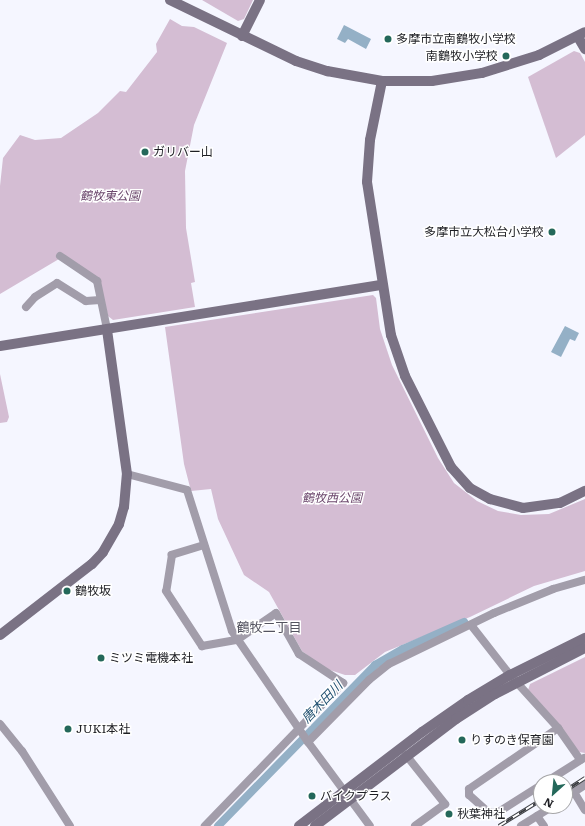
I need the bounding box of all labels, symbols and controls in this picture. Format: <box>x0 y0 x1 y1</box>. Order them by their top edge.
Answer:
place label: 多摩市立南鶴牧小学校 <box>396 32 516 46</box>
marker: 多摩市立南鶴牧小学校 <box>383 34 393 44</box>
place label: 南鶴牧小学校 <box>426 49 498 63</box>
marker: 南鶴牧小学校 <box>501 51 511 61</box>
place label: ガリバー山 <box>153 145 213 159</box>
marker: ガリバー山 <box>140 147 150 157</box>
park label: 鶴牧東公園 <box>80 189 140 203</box>
place label: 多摩市立大松台小学校 <box>424 225 544 239</box>
marker: 多摩市立大松台小学校 <box>547 227 557 237</box>
park label: 鶴牧西公園 <box>302 491 362 505</box>
place label: 鶴牧坂 <box>75 584 111 598</box>
marker: 鶴牧坂 <box>62 586 72 596</box>
district label: 鶴牧二丁目 <box>237 619 301 635</box>
place label: ミツミ電機本社 <box>109 651 193 665</box>
marker: ミツミ電機本社 <box>96 653 106 663</box>
water label: 唐木田川 <box>298 678 346 726</box>
place label: JUKI本社 <box>76 722 130 736</box>
marker: JUKI本社 <box>63 724 73 734</box>
place label: りすのき保育園 <box>470 733 554 747</box>
marker: りすのき保育園 <box>457 735 467 745</box>
north arrow <box>533 774 573 814</box>
place label: バイクプラス <box>320 789 392 803</box>
marker: バイクプラス <box>307 791 317 801</box>
text: N <box>540 795 556 813</box>
place label: 秋葉神社 <box>457 807 505 821</box>
marker: 秋葉神社 <box>444 809 454 819</box>

